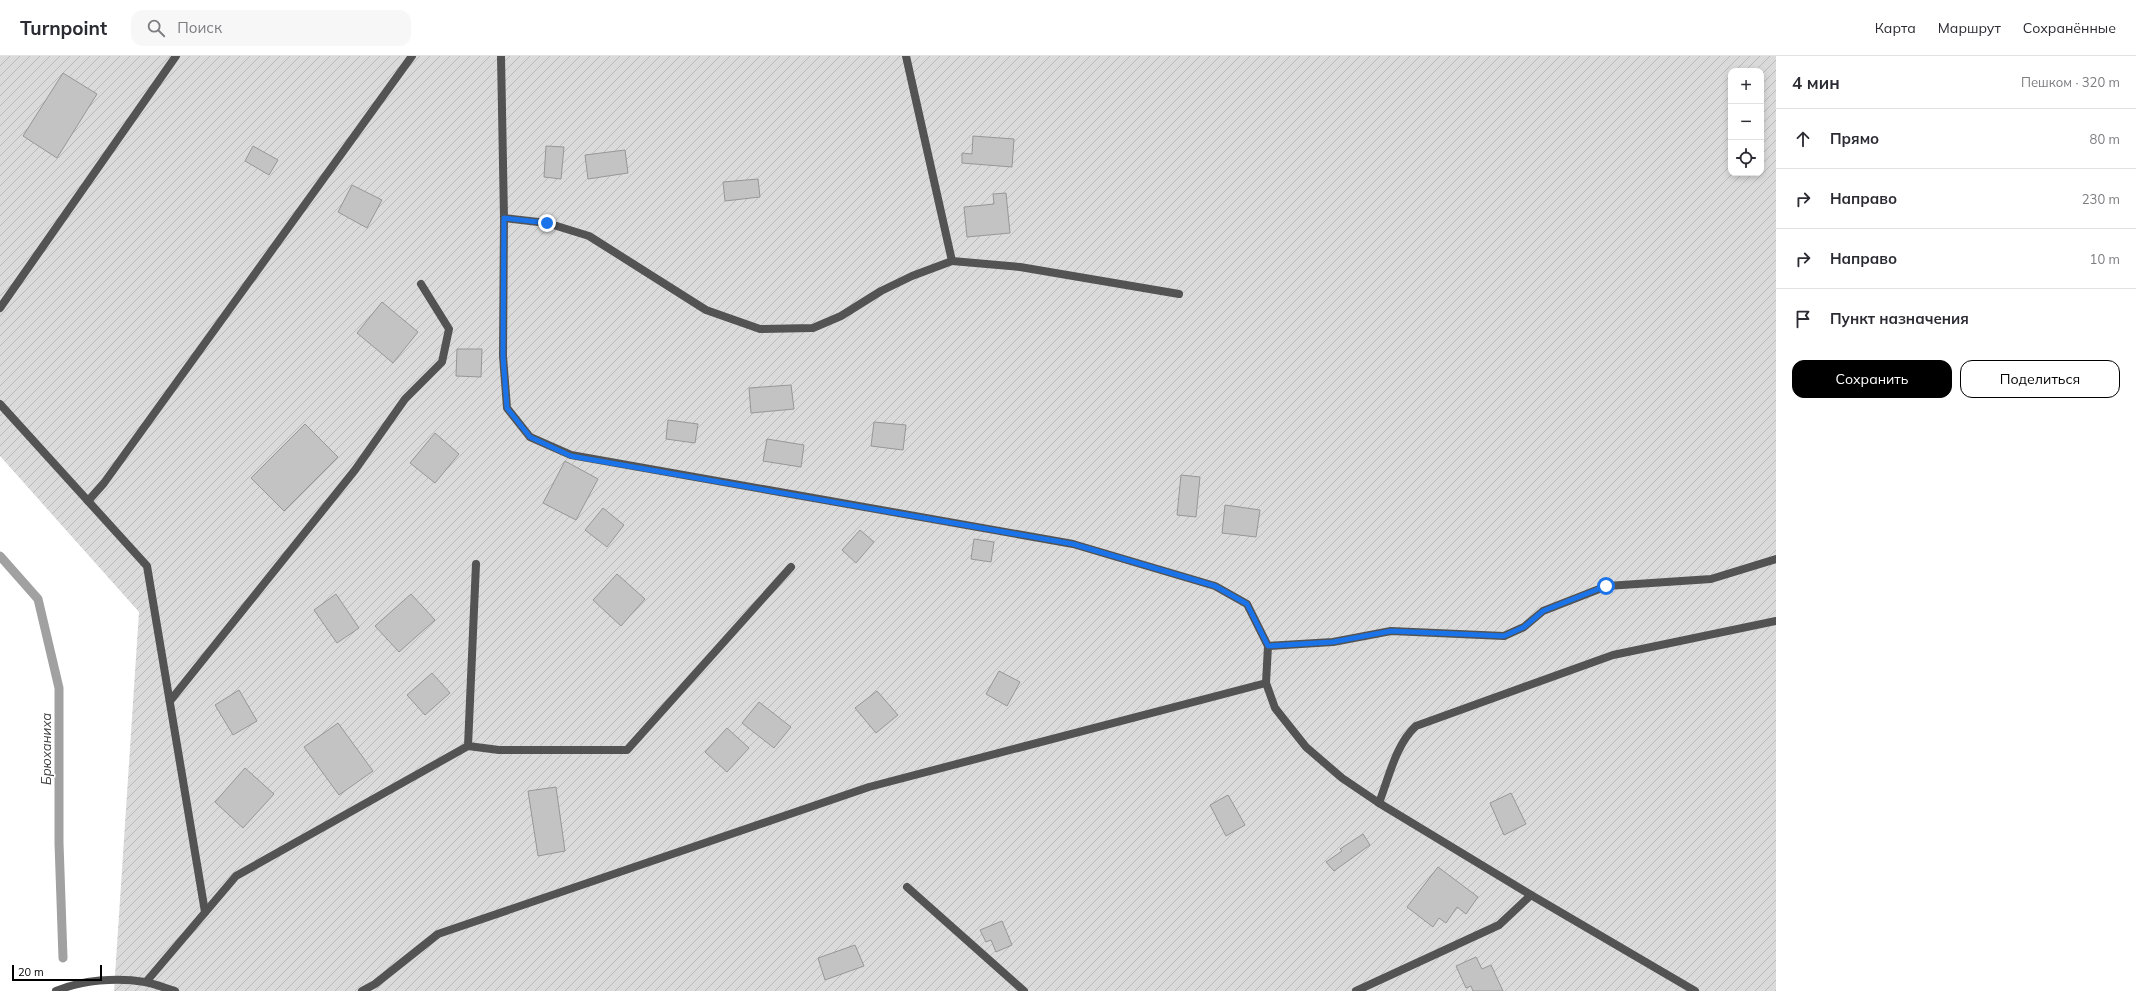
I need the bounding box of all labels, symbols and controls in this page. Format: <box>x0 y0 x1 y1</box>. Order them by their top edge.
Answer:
search box <box>131 10 411 46</box>
text: Turnpoint <box>20 16 107 40</box>
icon: search <box>145 17 167 39</box>
text: Поиск <box>177 18 222 37</box>
text: Карта <box>1875 19 1916 37</box>
text: Маршрут <box>1938 19 2001 37</box>
text: Сохранённые <box>2023 19 2116 37</box>
map controls <box>1728 68 1764 176</box>
button: + <box>1728 68 1764 104</box>
text: 4 мин <box>1792 72 1840 93</box>
text: Пешком · 320 m <box>2021 74 2120 90</box>
button: − <box>1728 104 1764 140</box>
icon: ahead <box>1792 128 1814 150</box>
text: Прямо <box>1830 129 1879 148</box>
text: 80 m <box>2090 131 2120 147</box>
button: locate <box>1728 140 1764 176</box>
icon: right <box>1792 188 1814 210</box>
text: Направо <box>1830 189 1897 208</box>
text: 230 m <box>2082 191 2120 207</box>
route end <box>538 214 556 232</box>
icon: right <box>1792 248 1814 270</box>
text: Направо <box>1830 249 1897 268</box>
text: 10 m <box>2090 251 2120 267</box>
icon: arrive <box>1792 308 1814 330</box>
text: Пункт назначения <box>1830 309 1969 328</box>
button: Сохранить <box>1792 360 1952 398</box>
button: Поделиться <box>1960 360 2120 398</box>
route start <box>1597 577 1615 595</box>
water label: Брюханиха <box>38 713 54 785</box>
scale bar <box>12 963 102 982</box>
text: 20 m <box>18 965 44 979</box>

